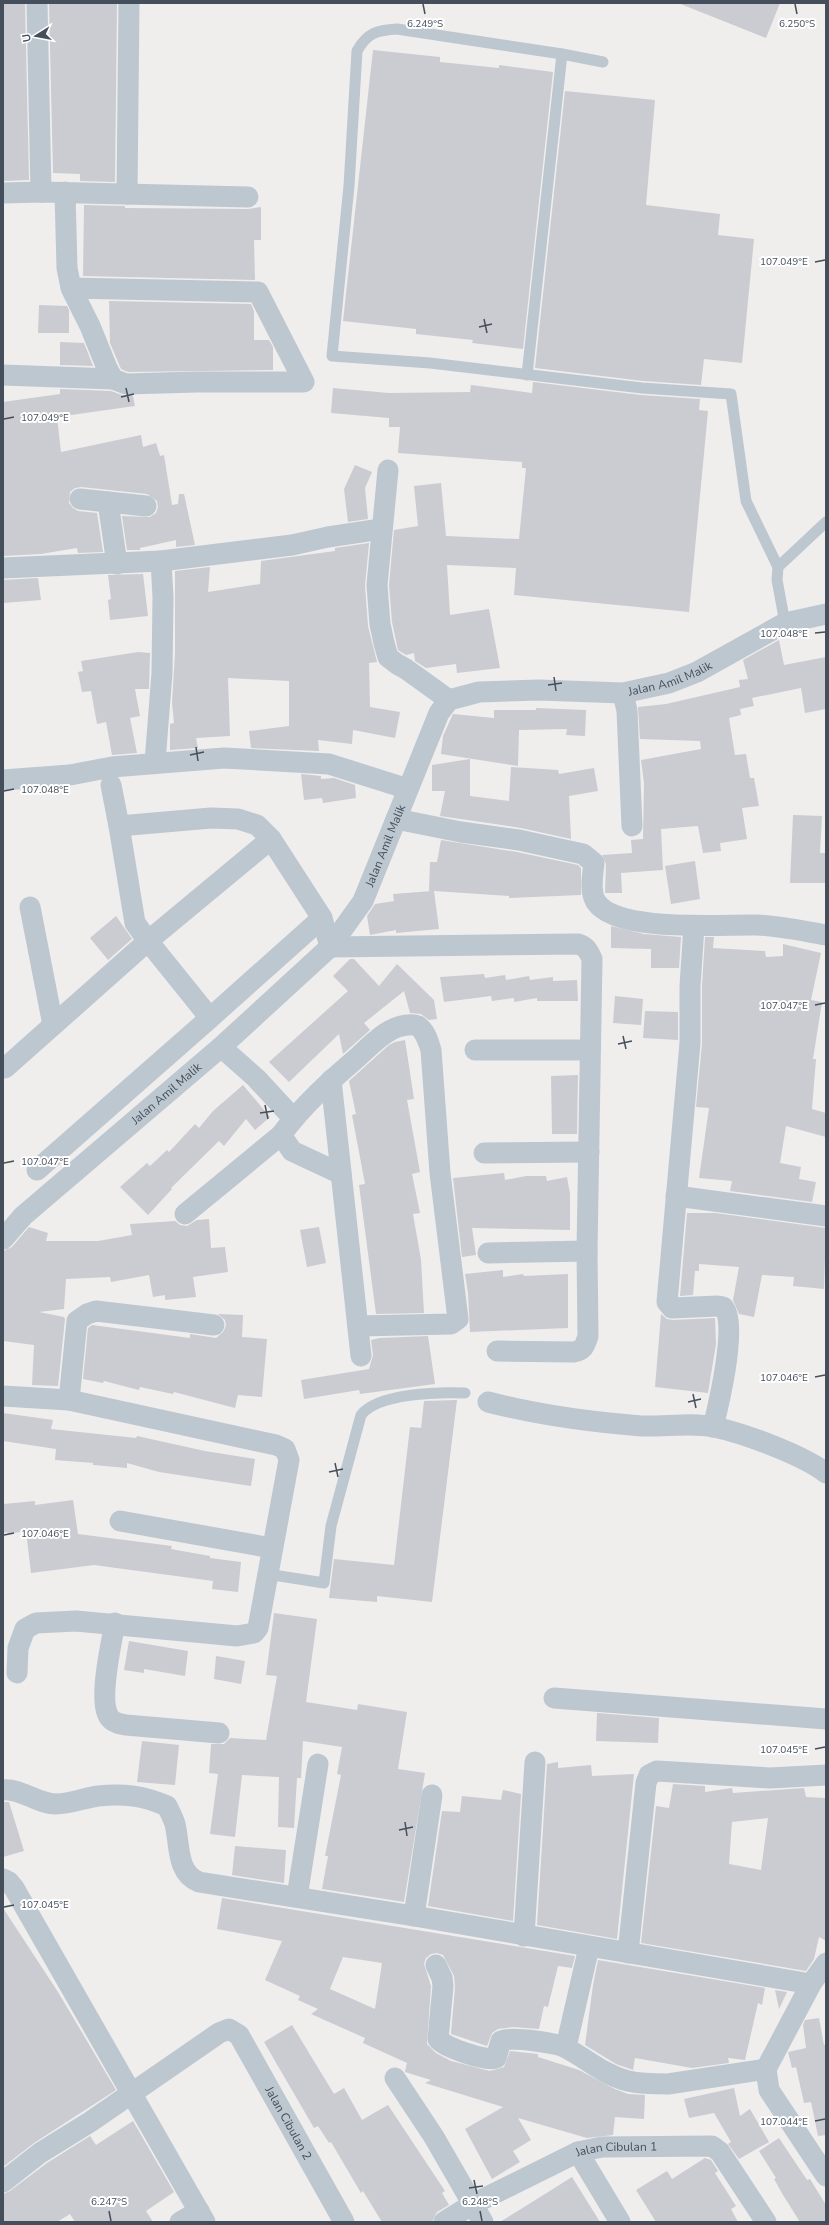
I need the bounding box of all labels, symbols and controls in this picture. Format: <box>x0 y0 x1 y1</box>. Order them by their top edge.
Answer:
north arrow <box>16 16 56 56</box>
text: 6.249°S <box>407 17 443 31</box>
text: 6.250°S <box>779 17 815 31</box>
text: U <box>19 32 35 43</box>
text: 107.049°E <box>760 255 808 269</box>
text: 107.049°E <box>21 411 69 425</box>
text: 107.048°E <box>760 627 808 641</box>
street label: Jalan Amil Malik <box>626 657 716 700</box>
text: 107.048°E <box>21 783 69 797</box>
street label: Jalan Amil Malik <box>361 801 410 890</box>
text: 107.047°E <box>760 999 808 1013</box>
street label: Jalan Amil Malik <box>127 1058 206 1129</box>
text: 107.047°E <box>21 1155 69 1169</box>
text: 107.046°E <box>760 1371 808 1385</box>
text: 107.046°E <box>21 1527 69 1541</box>
text: 107.045°E <box>760 1743 808 1757</box>
text: 107.045°E <box>21 1898 69 1912</box>
street label: Jalan Cibulan 2 <box>261 2083 315 2163</box>
text: 107.044°E <box>760 2115 808 2129</box>
street label: Jalan Cibulan 1 <box>572 2138 657 2161</box>
text: 6.247°S <box>91 2195 127 2209</box>
text: 6.248°S <box>462 2195 498 2209</box>

